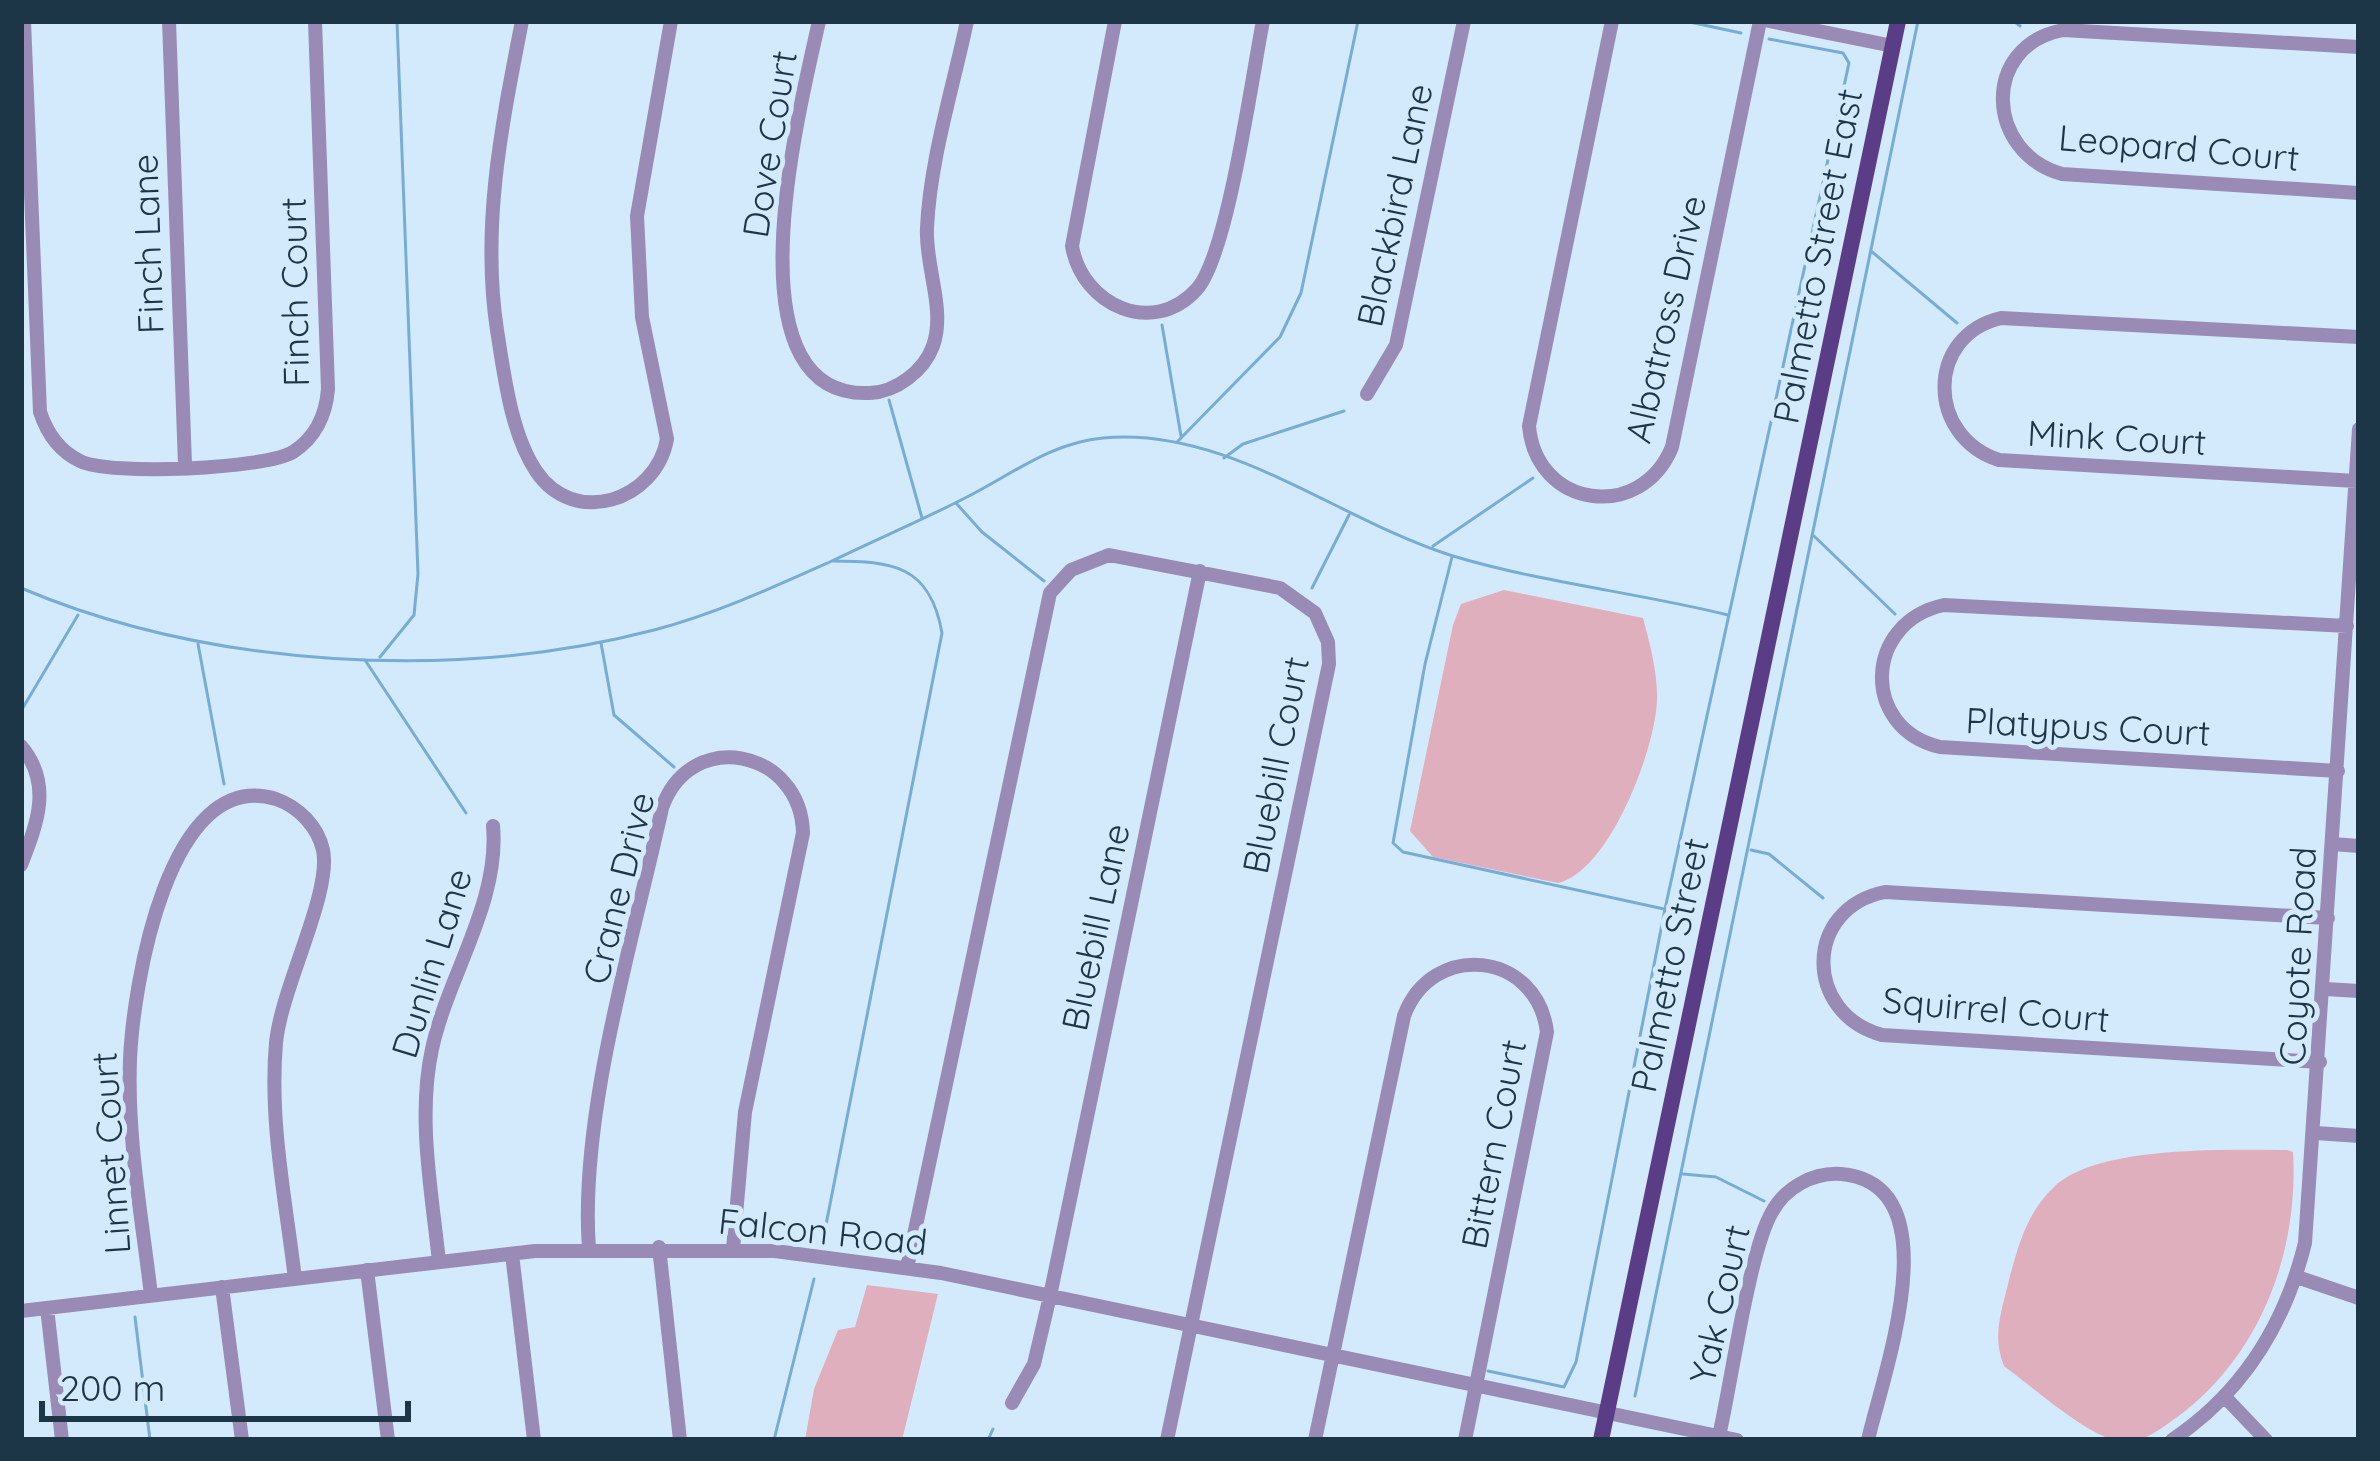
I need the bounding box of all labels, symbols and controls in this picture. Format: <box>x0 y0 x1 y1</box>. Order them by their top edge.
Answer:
street label: Dove Court <box>732 47 806 241</box>
street label: Blackbird Lane <box>1346 79 1442 331</box>
street label: Palmetto Street East <box>1762 85 1872 427</box>
street label: Leopard Court <box>2057 114 2301 180</box>
street label: Finch Lane <box>121 153 173 335</box>
street label: Albatross Drive <box>1615 191 1715 447</box>
street label: Finch Court <box>270 197 318 387</box>
street label: Mink Court <box>2026 410 2208 464</box>
street label: Bluebill Court <box>1232 653 1318 877</box>
street label: Platypus Court <box>1964 697 2212 755</box>
street label: Crane Drive <box>572 787 664 989</box>
street label: Bluebill Lane <box>1051 819 1139 1035</box>
street label: Palmetto Street <box>1620 834 1718 1096</box>
street label: Coyote Road <box>2269 846 2325 1066</box>
street label: Dunlin Lane <box>381 863 481 1063</box>
street label: Squirrel Court <box>1881 977 2111 1041</box>
street label: Bittern Court <box>1451 1036 1535 1252</box>
street label: Linnet Court <box>80 1050 140 1256</box>
street label: Falcon Road <box>716 1198 930 1264</box>
street label: Yak Court <box>1679 1220 1759 1388</box>
scale bar <box>42 1347 408 1421</box>
text: 200 m <box>60 1365 165 1410</box>

